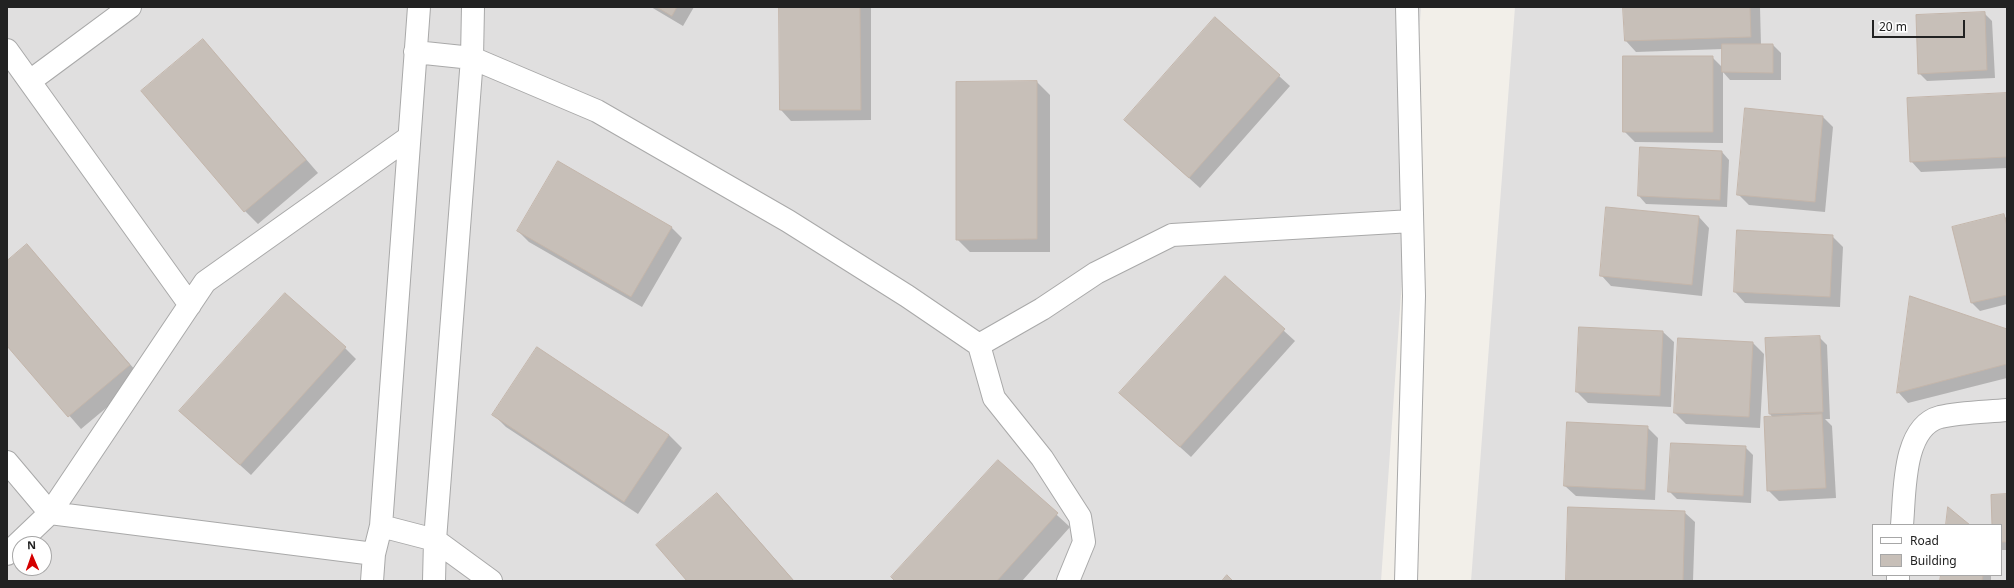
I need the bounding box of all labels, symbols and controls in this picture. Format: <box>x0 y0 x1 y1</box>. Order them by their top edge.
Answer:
scale bar <box>1874 12 1967 38</box>
text: 20 m <box>1879 18 1907 35</box>
legend <box>1872 524 2002 576</box>
text: Road <box>1910 532 1939 549</box>
north arrow <box>12 536 52 576</box>
text: N <box>27 537 36 552</box>
text: Building <box>1910 552 1957 569</box>

